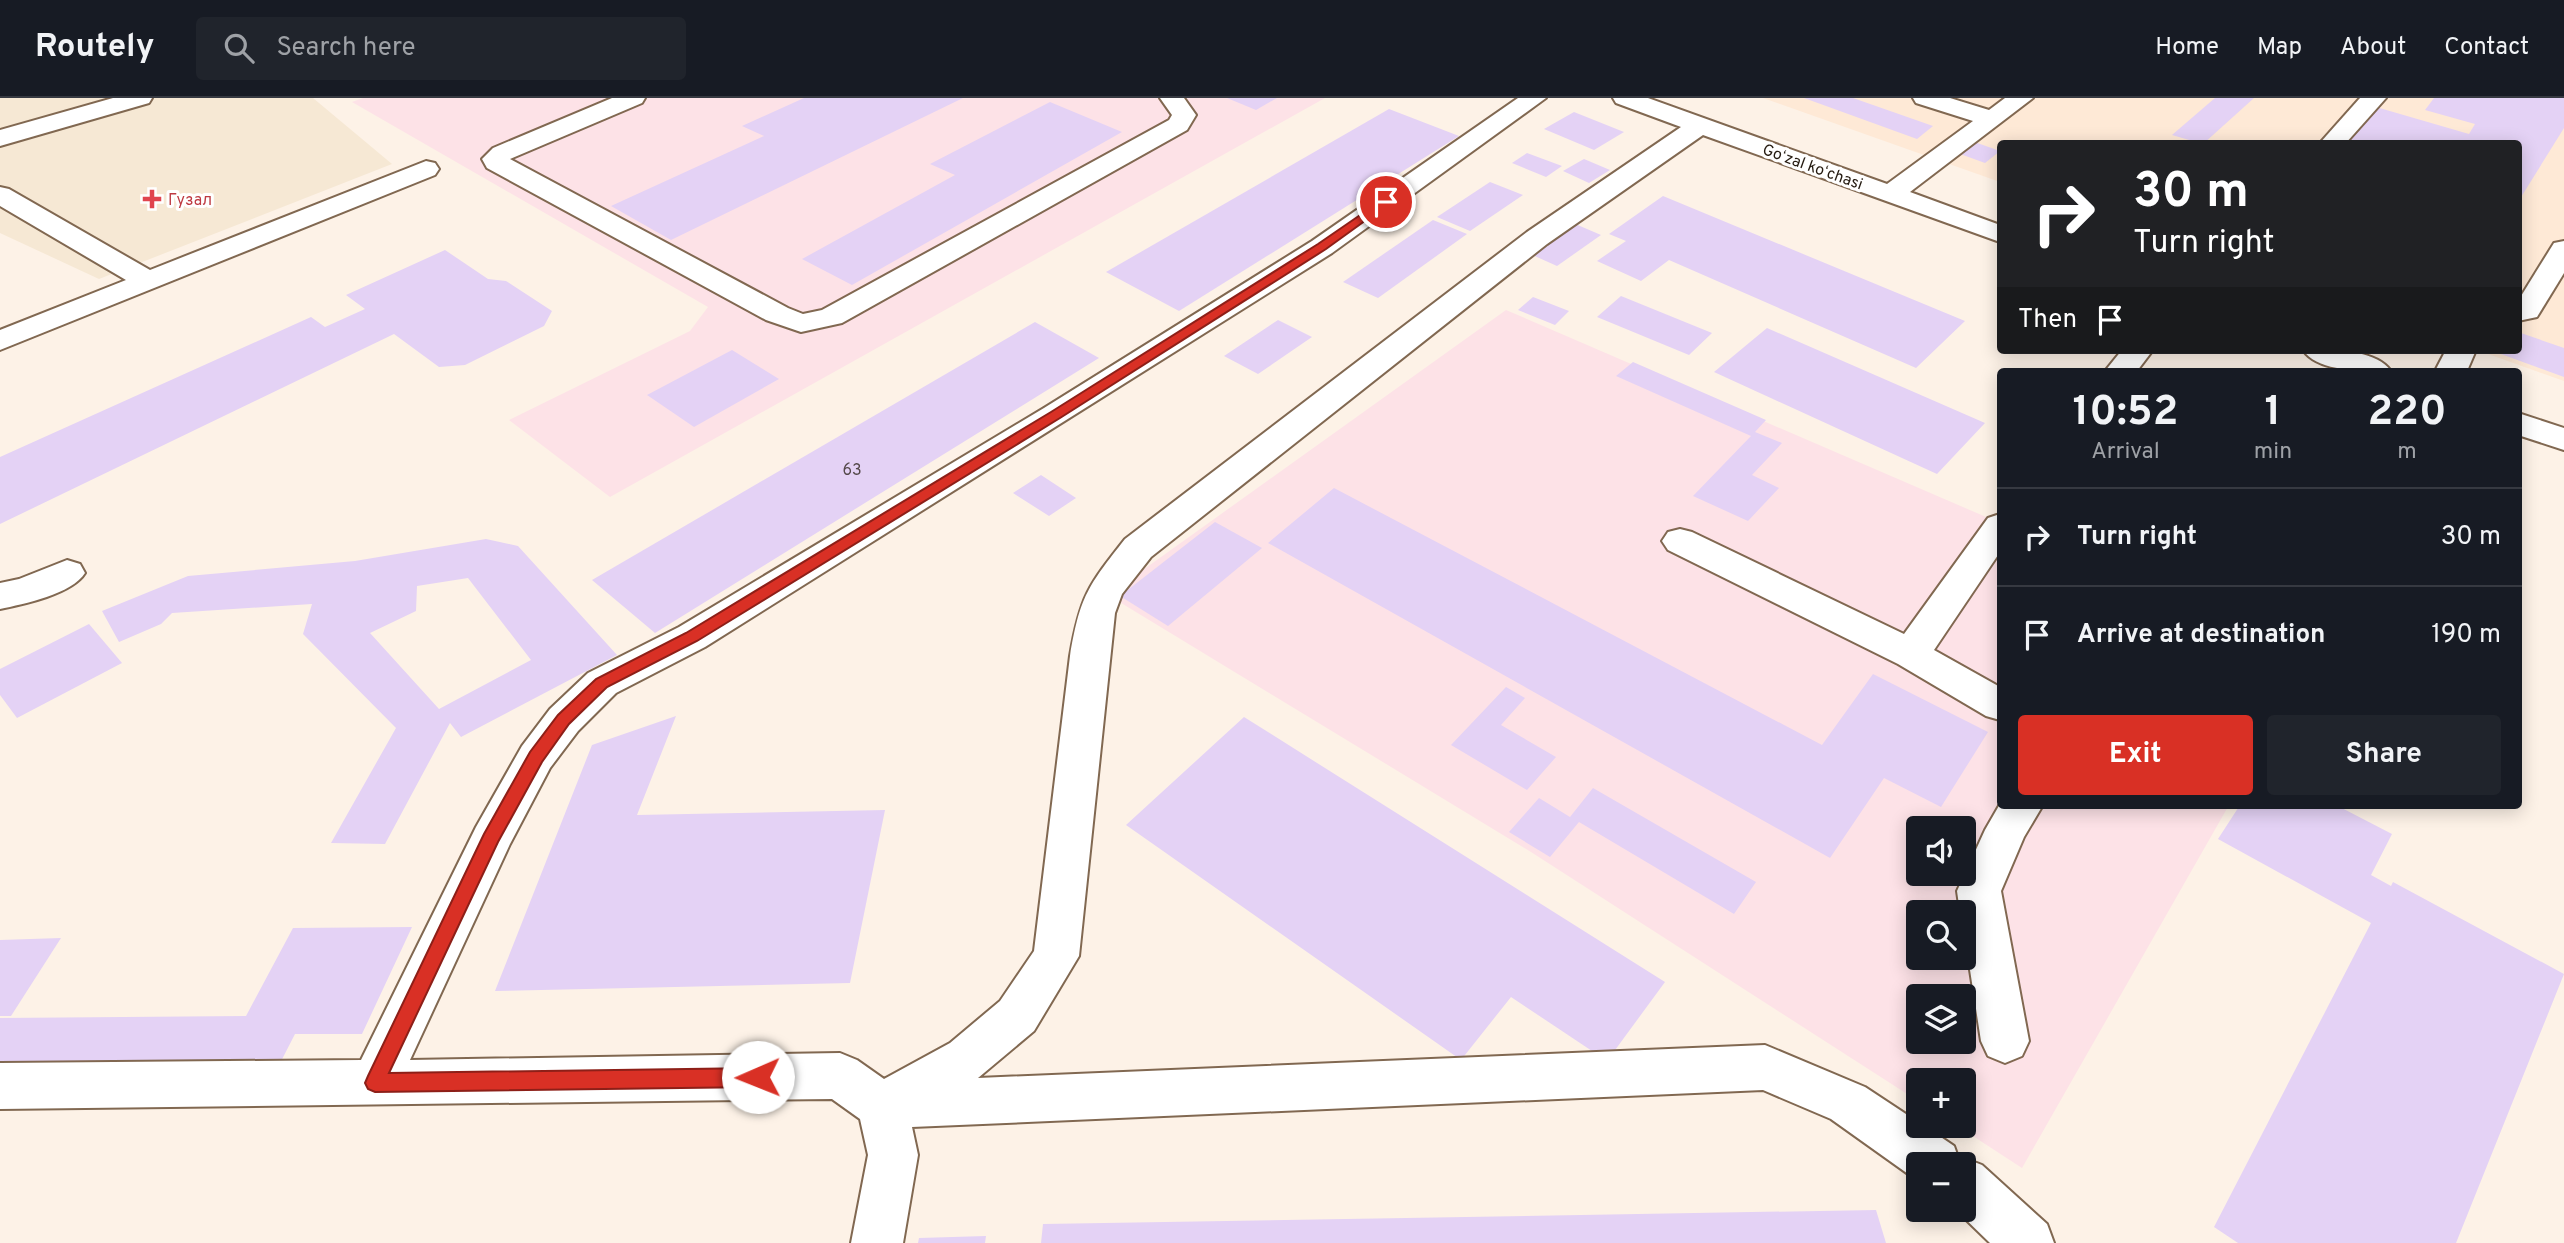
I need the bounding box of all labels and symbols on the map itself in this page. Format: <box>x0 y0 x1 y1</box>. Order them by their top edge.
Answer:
street label: Goʻzal koʻchasi <box>1759 140 1865 195</box>
pin <box>1356 172 1416 232</box>
marker: Гузал <box>142 189 162 209</box>
place label: Гузал <box>168 191 212 211</box>
house number: 63 <box>842 461 862 481</box>
position arrow <box>721 1040 795 1114</box>

